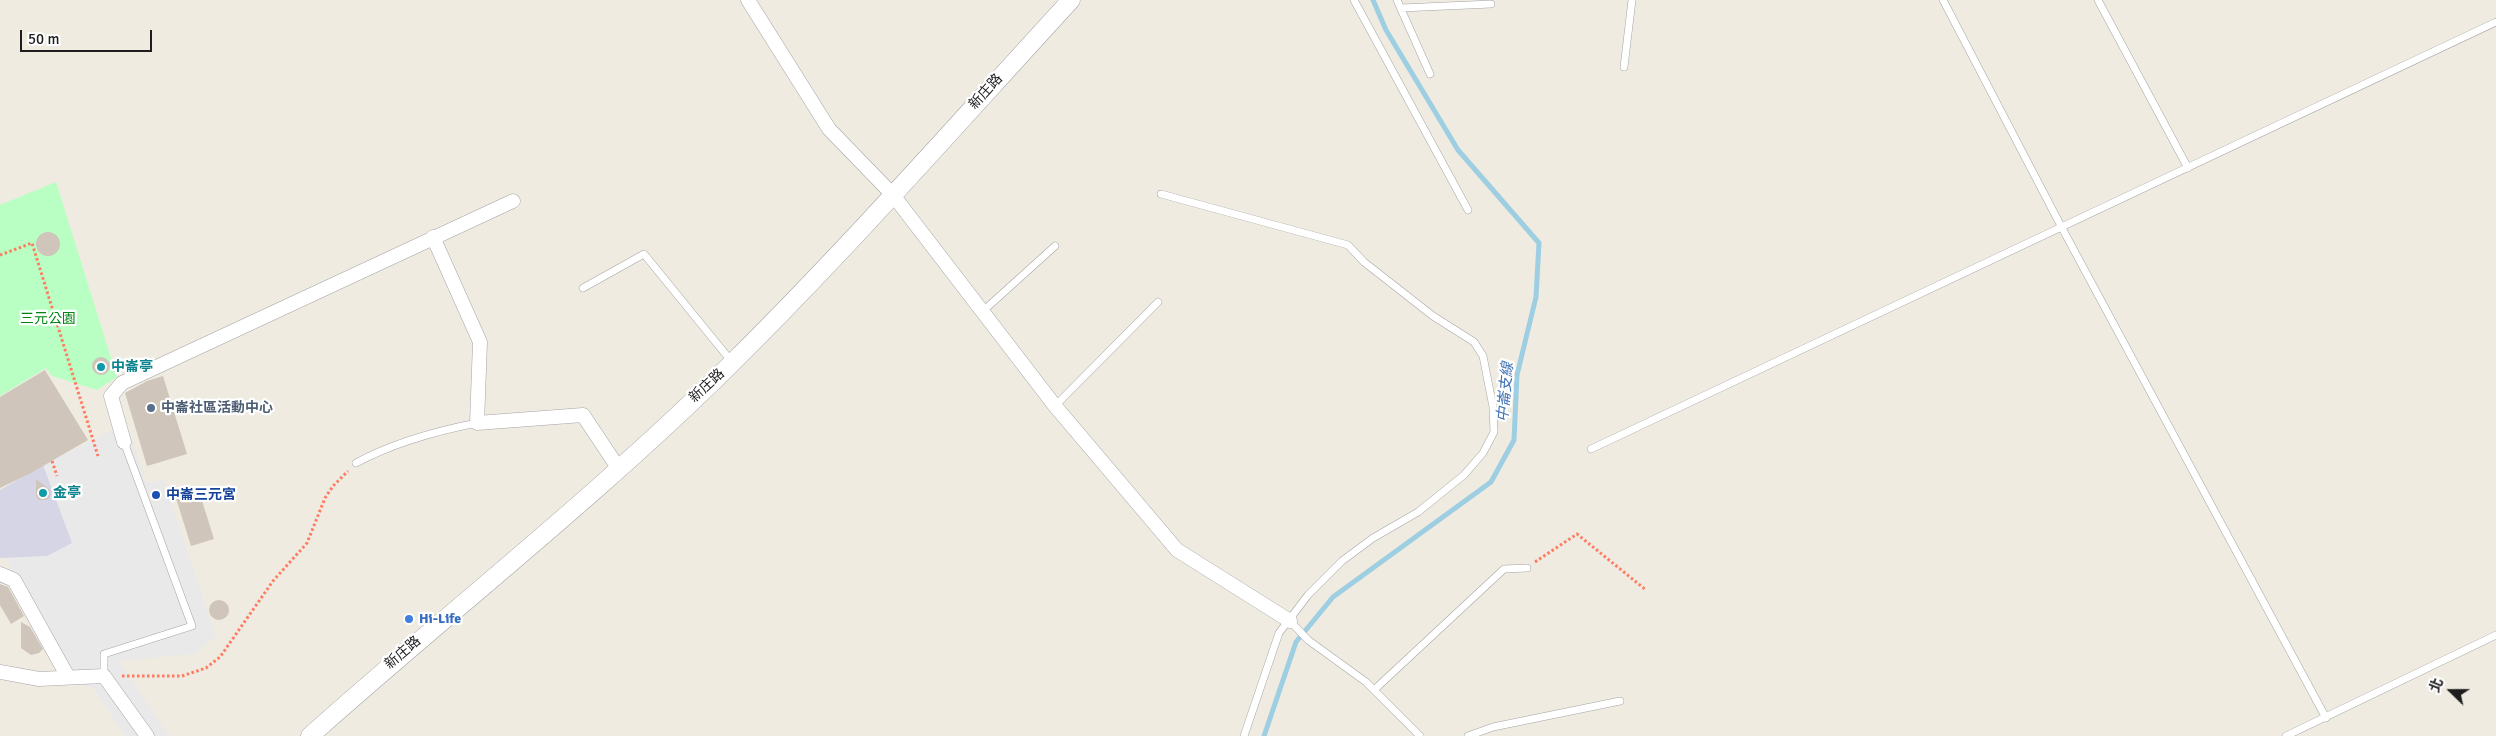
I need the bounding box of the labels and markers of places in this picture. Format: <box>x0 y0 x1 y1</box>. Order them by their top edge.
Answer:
place label: 中崙亭 <box>111 359 153 375</box>
marker: 中崙亭 <box>95 361 107 373</box>
place label: 中崙社區活動中心 <box>161 400 273 416</box>
marker: 中崙社區活動中心 <box>145 402 157 414</box>
place label: 金亭 <box>53 485 81 501</box>
marker: 金亭 <box>37 487 49 499</box>
place label: 中崙三元宮 <box>166 487 236 503</box>
marker: 中崙三元宮 <box>150 489 162 501</box>
place label: Hi-Life <box>419 611 461 627</box>
marker: Hi-Life <box>403 613 415 625</box>

